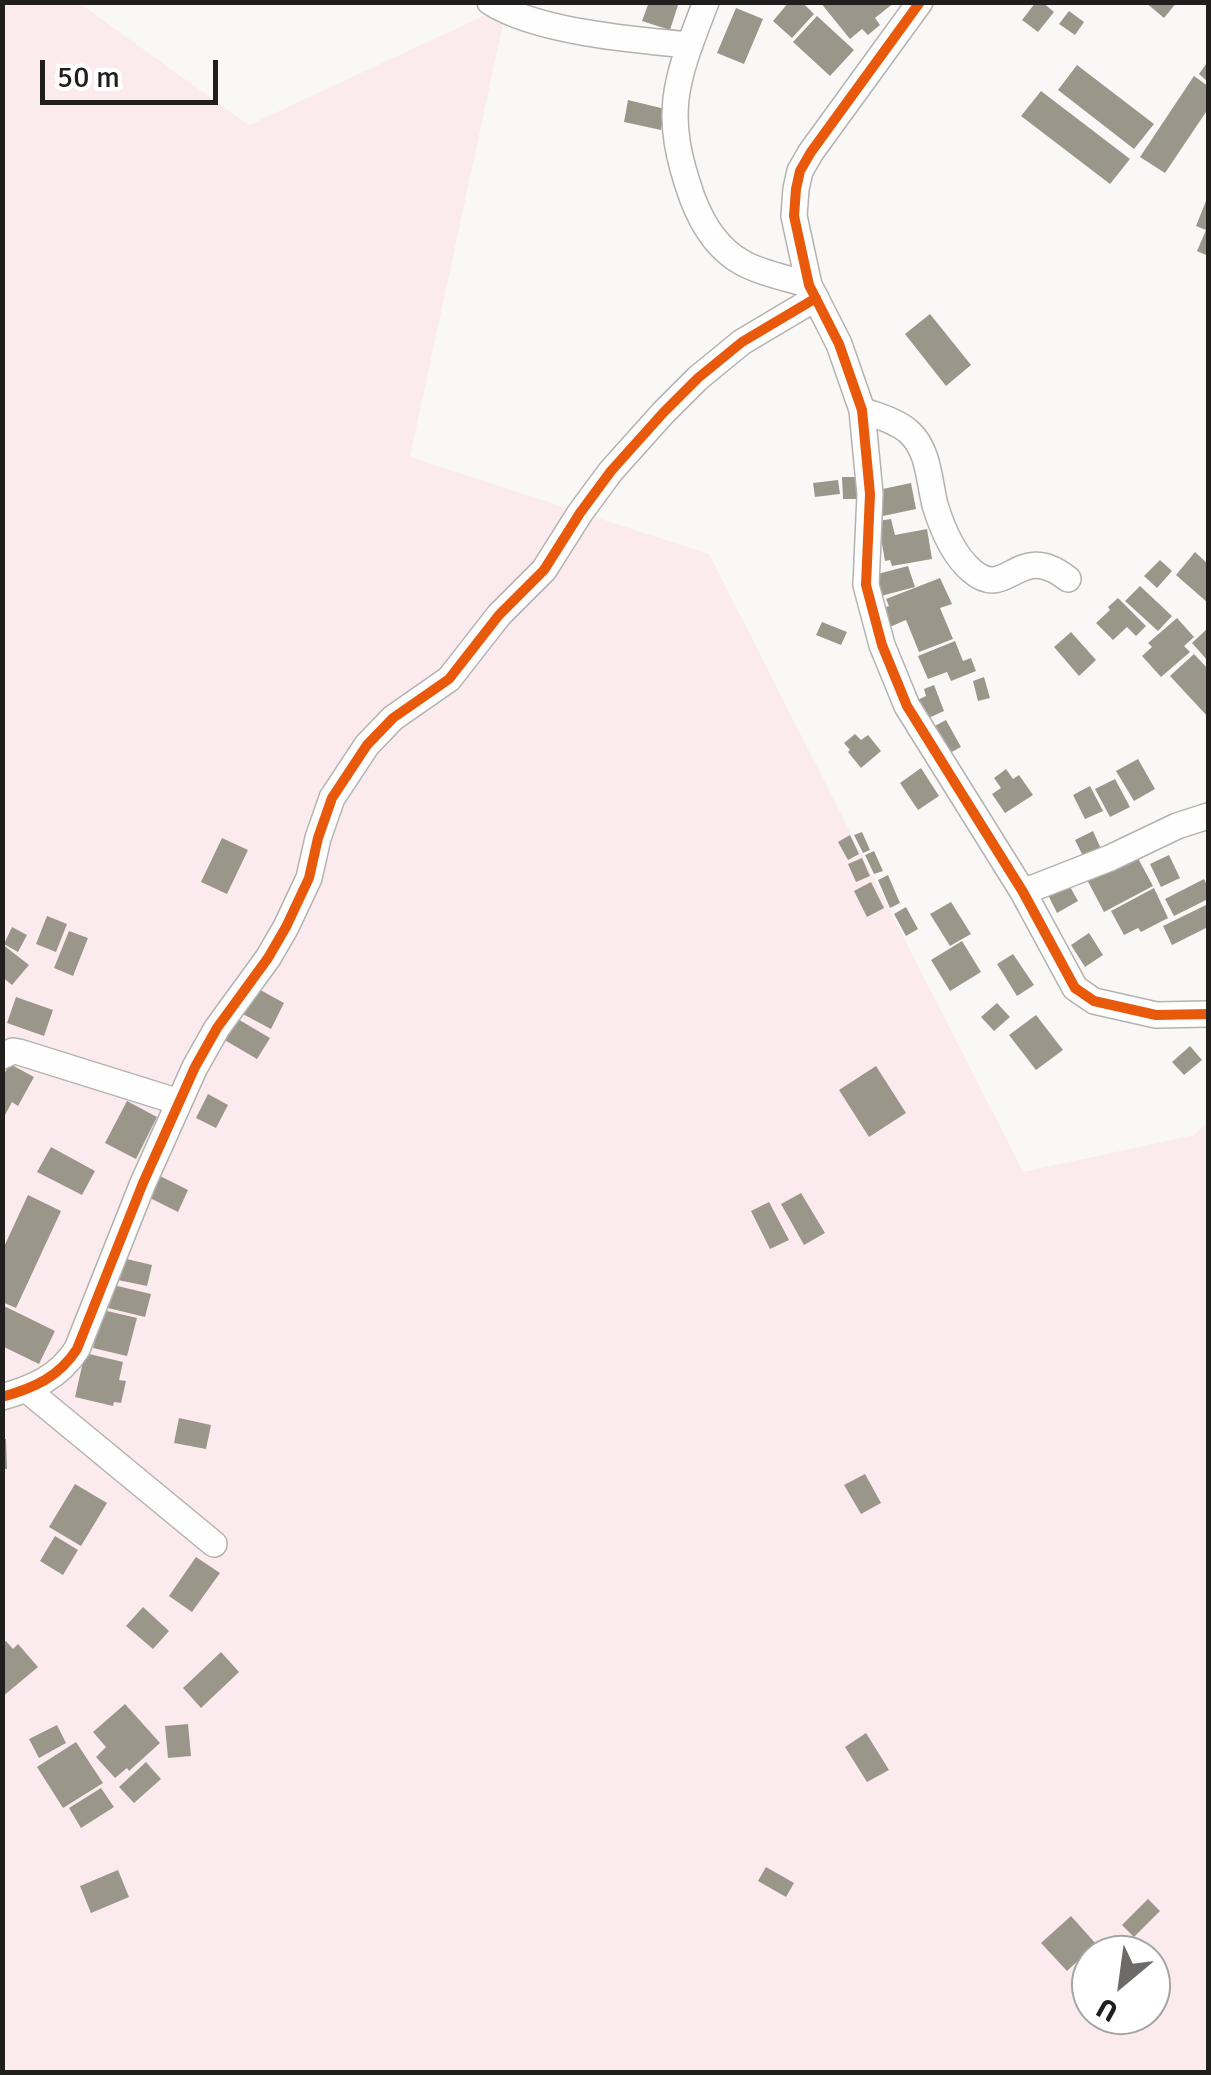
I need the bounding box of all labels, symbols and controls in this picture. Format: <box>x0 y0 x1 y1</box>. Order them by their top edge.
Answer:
scale bar <box>45 40 222 102</box>
text: 50 m <box>57 59 120 96</box>
north arrow <box>1071 1935 1171 2035</box>
text: U <box>1091 1990 1124 2029</box>

